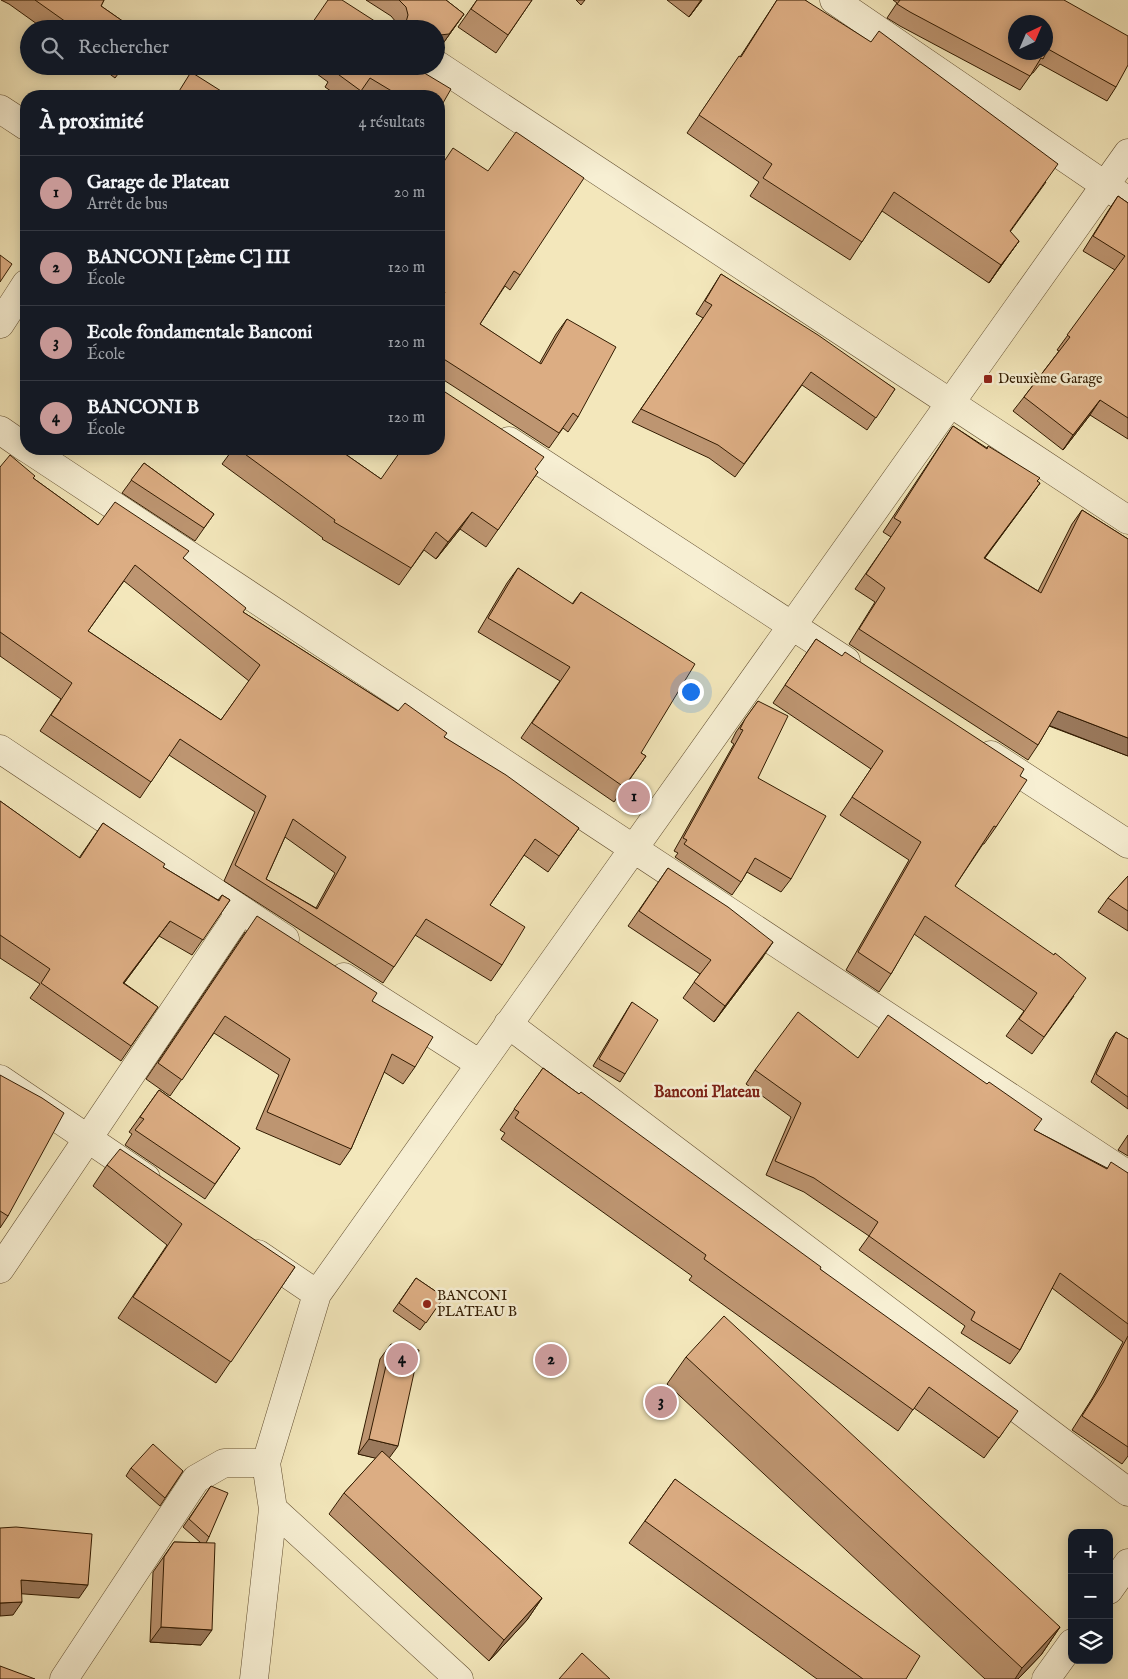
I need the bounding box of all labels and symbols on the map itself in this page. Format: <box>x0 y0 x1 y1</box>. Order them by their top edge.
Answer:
north arrow <box>1008 15 1053 60</box>
place label: Deuxième Garage <box>998 370 1103 388</box>
marker: Deuxième Garage <box>982 373 994 385</box>
your location <box>678 679 704 705</box>
pin: 1 <box>618 778 650 816</box>
district label: Banconi Plateau <box>654 1083 761 1103</box>
place label: BANCONI PLATEAU B <box>437 1287 517 1321</box>
marker: BANCONI PLATEAU B <box>421 1298 433 1310</box>
pin: 4 <box>386 1340 418 1378</box>
pin: 2 <box>535 1341 567 1379</box>
pin: 3 <box>645 1383 677 1421</box>

